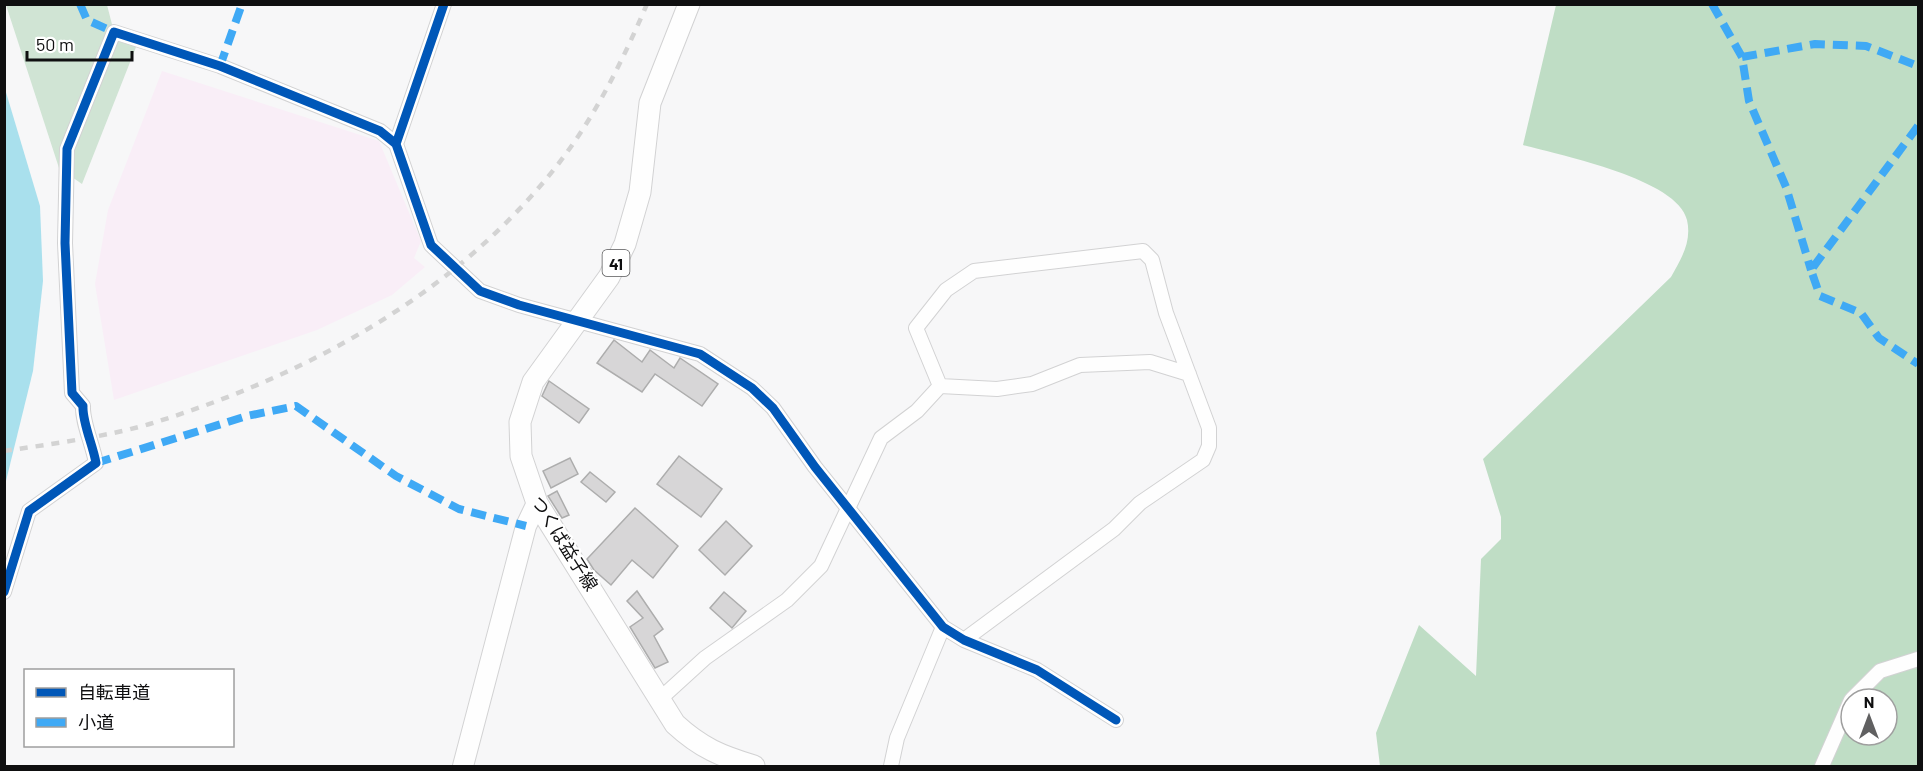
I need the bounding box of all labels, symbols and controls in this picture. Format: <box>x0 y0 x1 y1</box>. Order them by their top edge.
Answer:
scale bar <box>27 24 132 62</box>
text: 50 m <box>36 33 74 55</box>
road number: 41 <box>602 250 630 276</box>
street label: つくば益子線 <box>527 491 603 595</box>
legend <box>24 669 234 747</box>
text: 自転車道 <box>78 681 150 703</box>
north arrow <box>1839 687 1899 747</box>
text: N <box>1864 692 1874 711</box>
text: 小道 <box>78 711 114 733</box>

